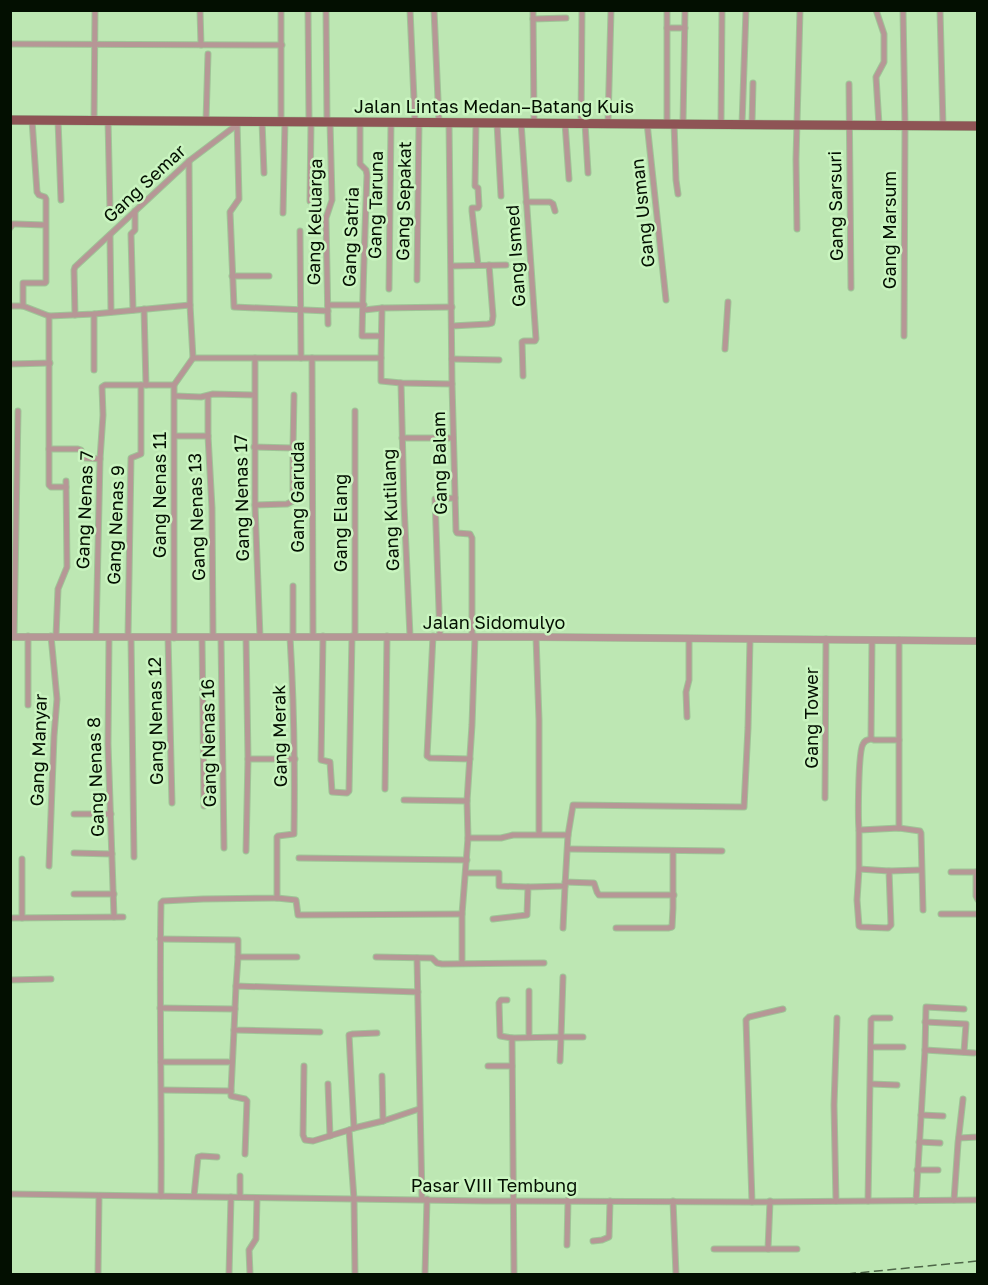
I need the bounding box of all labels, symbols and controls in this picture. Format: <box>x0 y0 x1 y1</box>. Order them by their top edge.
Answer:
street label: Jalan Lintas Medan–Batang Kuis <box>354 95 634 117</box>
street label: Gang Semar <box>98 139 190 227</box>
street label: Gang Sepakat <box>391 141 415 261</box>
street label: Gang Taruna <box>363 151 387 259</box>
street label: Gang Sarsuri <box>823 151 847 261</box>
street label: Gang Usman <box>625 157 659 269</box>
street label: Gang Keluarga <box>302 158 326 286</box>
street label: Gang Marsum <box>878 171 900 289</box>
street label: Gang Satria <box>337 187 363 287</box>
street label: Gang Ismed <box>500 204 530 308</box>
street label: Gang Balam <box>427 411 451 515</box>
street label: Gang Nenas 11 <box>148 432 170 558</box>
street label: Gang Nenas 17 <box>229 434 253 562</box>
street label: Gang Garuda <box>286 441 308 553</box>
street label: Gang Kutilang <box>377 448 403 572</box>
street label: Gang Nenas 7 <box>71 450 97 570</box>
street label: Gang Nenas 13 <box>183 453 209 581</box>
street label: Gang Nenas 9 <box>102 465 128 585</box>
street label: Gang Elang <box>329 474 351 572</box>
street label: Jalan Sidomulyo <box>423 611 565 633</box>
street label: Gang Nenas 12 <box>143 657 167 785</box>
street label: Gang Tower <box>800 667 822 769</box>
street label: Gang Nenas 16 <box>196 679 220 807</box>
street label: Gang Merak <box>267 685 291 787</box>
street label: Gang Manyar <box>25 693 51 807</box>
street label: Gang Nenas 8 <box>82 717 108 837</box>
street label: Pasar VIII Tembung <box>411 1174 577 1196</box>

